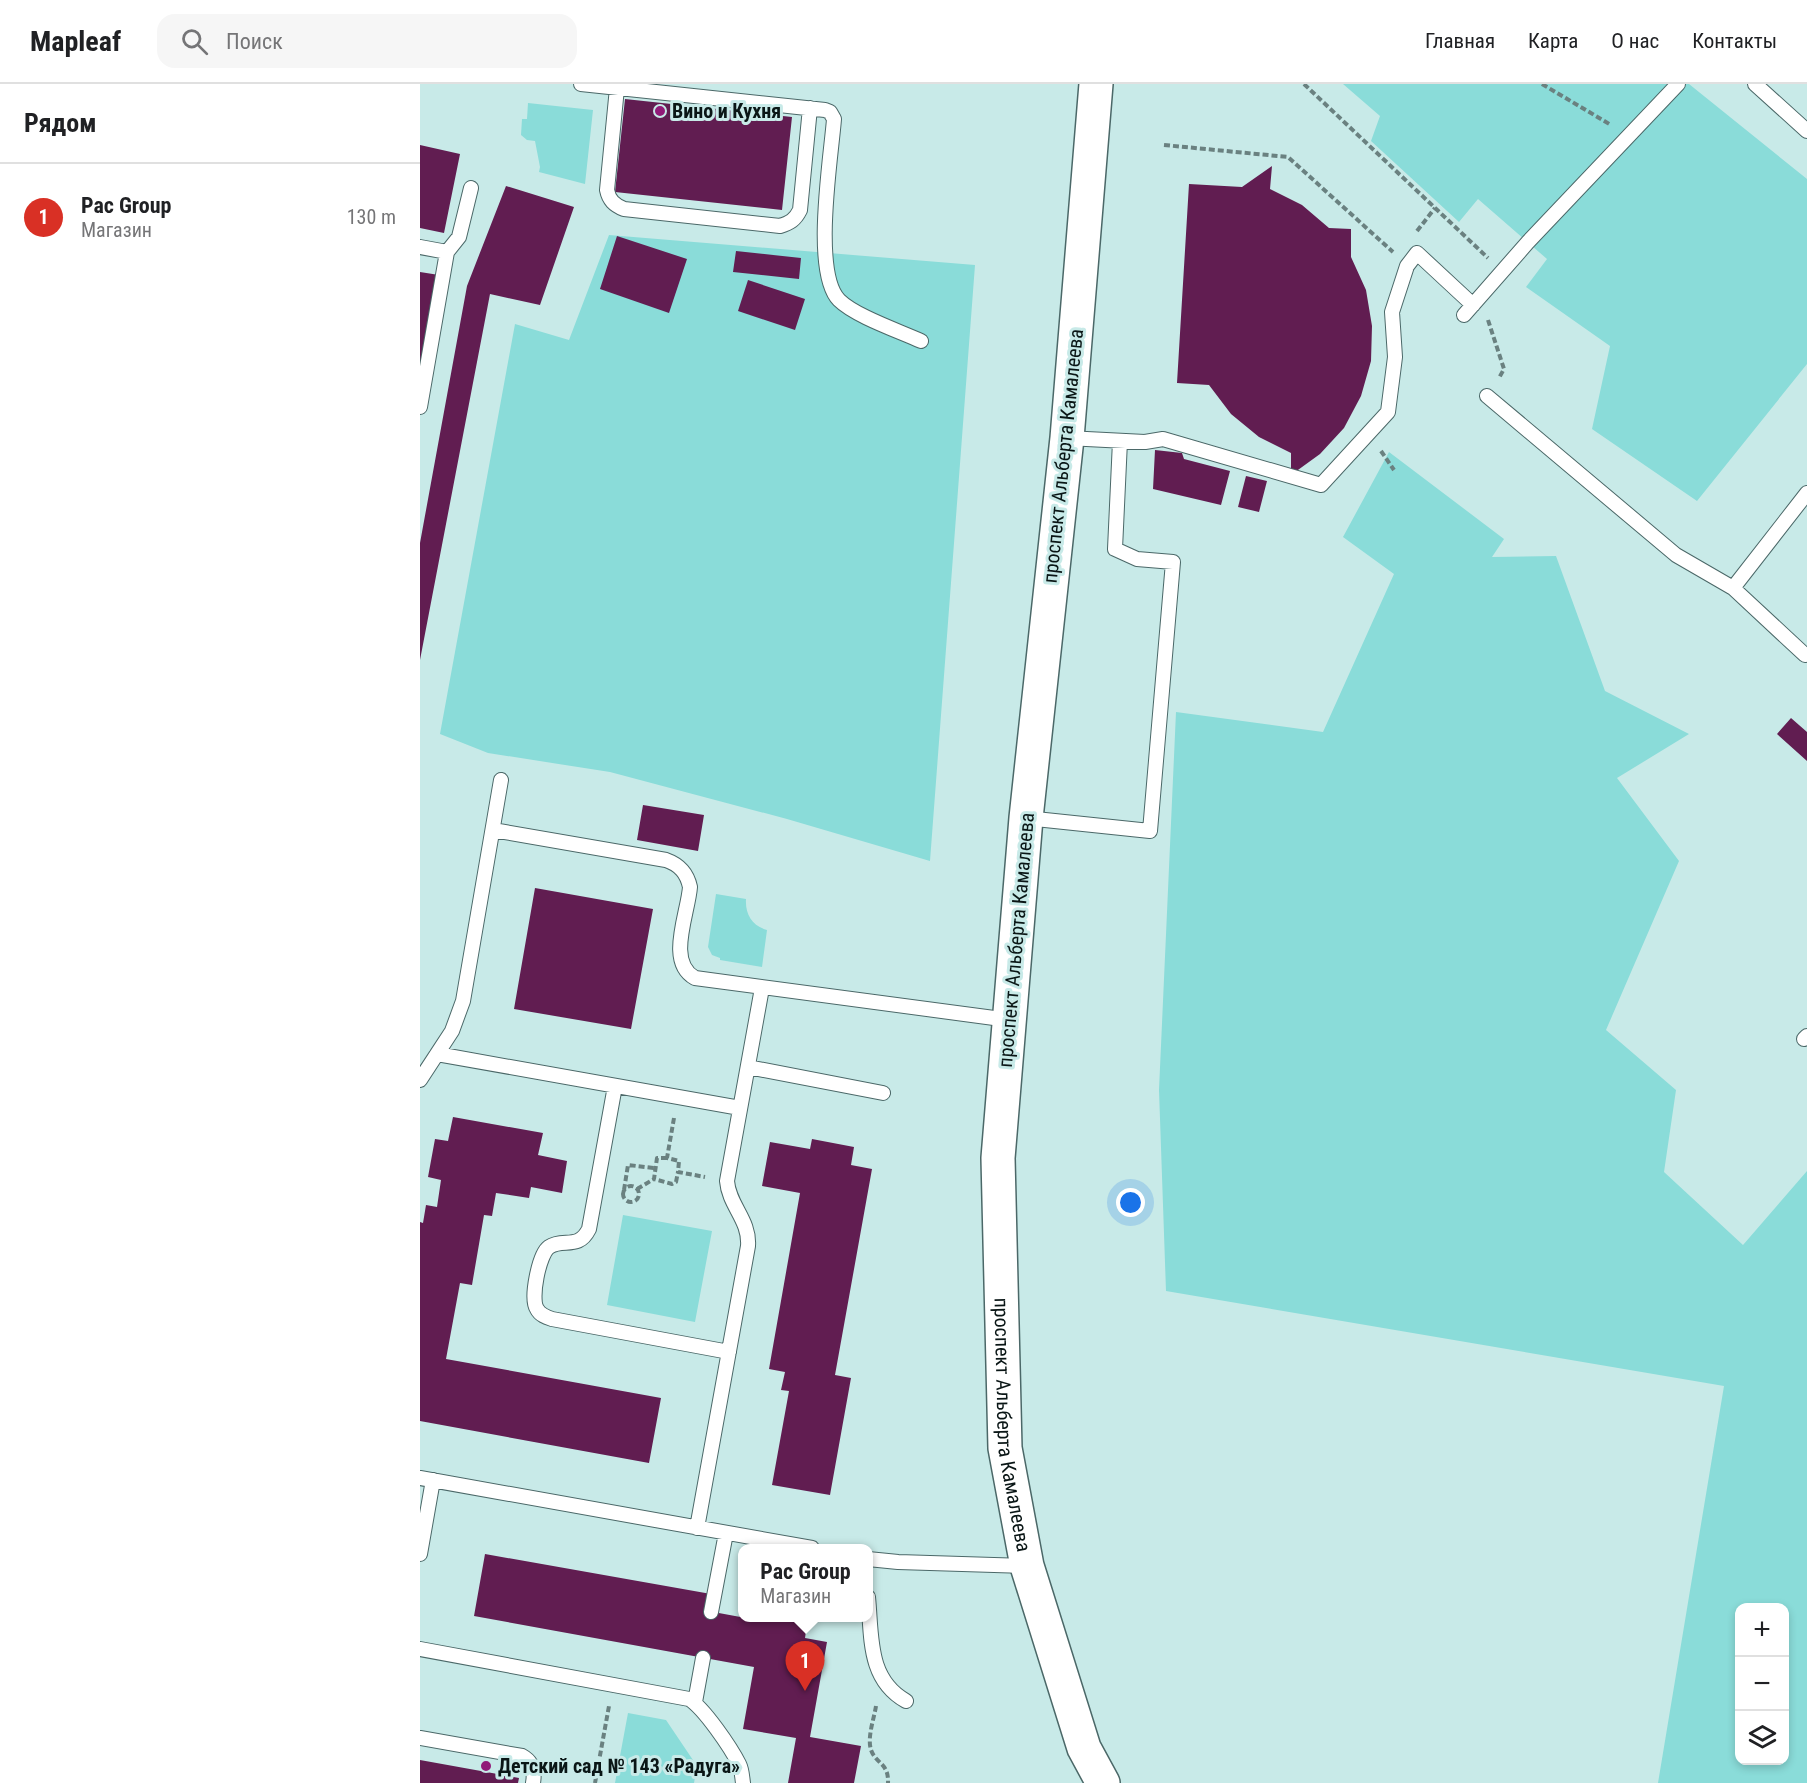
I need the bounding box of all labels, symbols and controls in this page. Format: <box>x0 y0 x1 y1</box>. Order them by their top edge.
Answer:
search box <box>157 14 577 68</box>
text: Mapleaf <box>30 25 121 58</box>
icon: search <box>178 25 211 58</box>
text: Поиск <box>226 29 283 54</box>
text: Главная <box>1425 29 1495 53</box>
text: Карта <box>1528 29 1578 53</box>
text: О нас <box>1611 29 1659 53</box>
text: Контакты <box>1692 29 1777 53</box>
place label: Вино и Кухня <box>672 99 781 123</box>
marker: Вино и Кухня <box>653 104 667 118</box>
text: Рядом <box>24 108 96 138</box>
text: Pac Group <box>81 193 171 218</box>
text: 1 <box>38 205 49 229</box>
text: 130 m <box>347 205 396 229</box>
text: Магазин <box>81 218 152 242</box>
street label: проспект Альберта Камалеева <box>1038 328 1088 584</box>
street label: проспект Альберта Камалеева <box>993 812 1039 1068</box>
your location <box>1116 1188 1145 1217</box>
street label: проспект Альберта Камалеева <box>989 1297 1036 1554</box>
popup <box>738 1544 873 1622</box>
text: Pac Group <box>760 1559 851 1584</box>
text: Магазин <box>760 1584 831 1608</box>
map controls <box>1735 1603 1789 1765</box>
button: + <box>1735 1603 1789 1657</box>
pin: 1 <box>786 1642 824 1691</box>
button: − <box>1735 1657 1789 1711</box>
button: layers <box>1735 1711 1789 1765</box>
place label: Детский сад № 143 «Радуга» <box>498 1754 740 1778</box>
marker: Детский сад № 143 «Радуга» <box>479 1759 493 1773</box>

